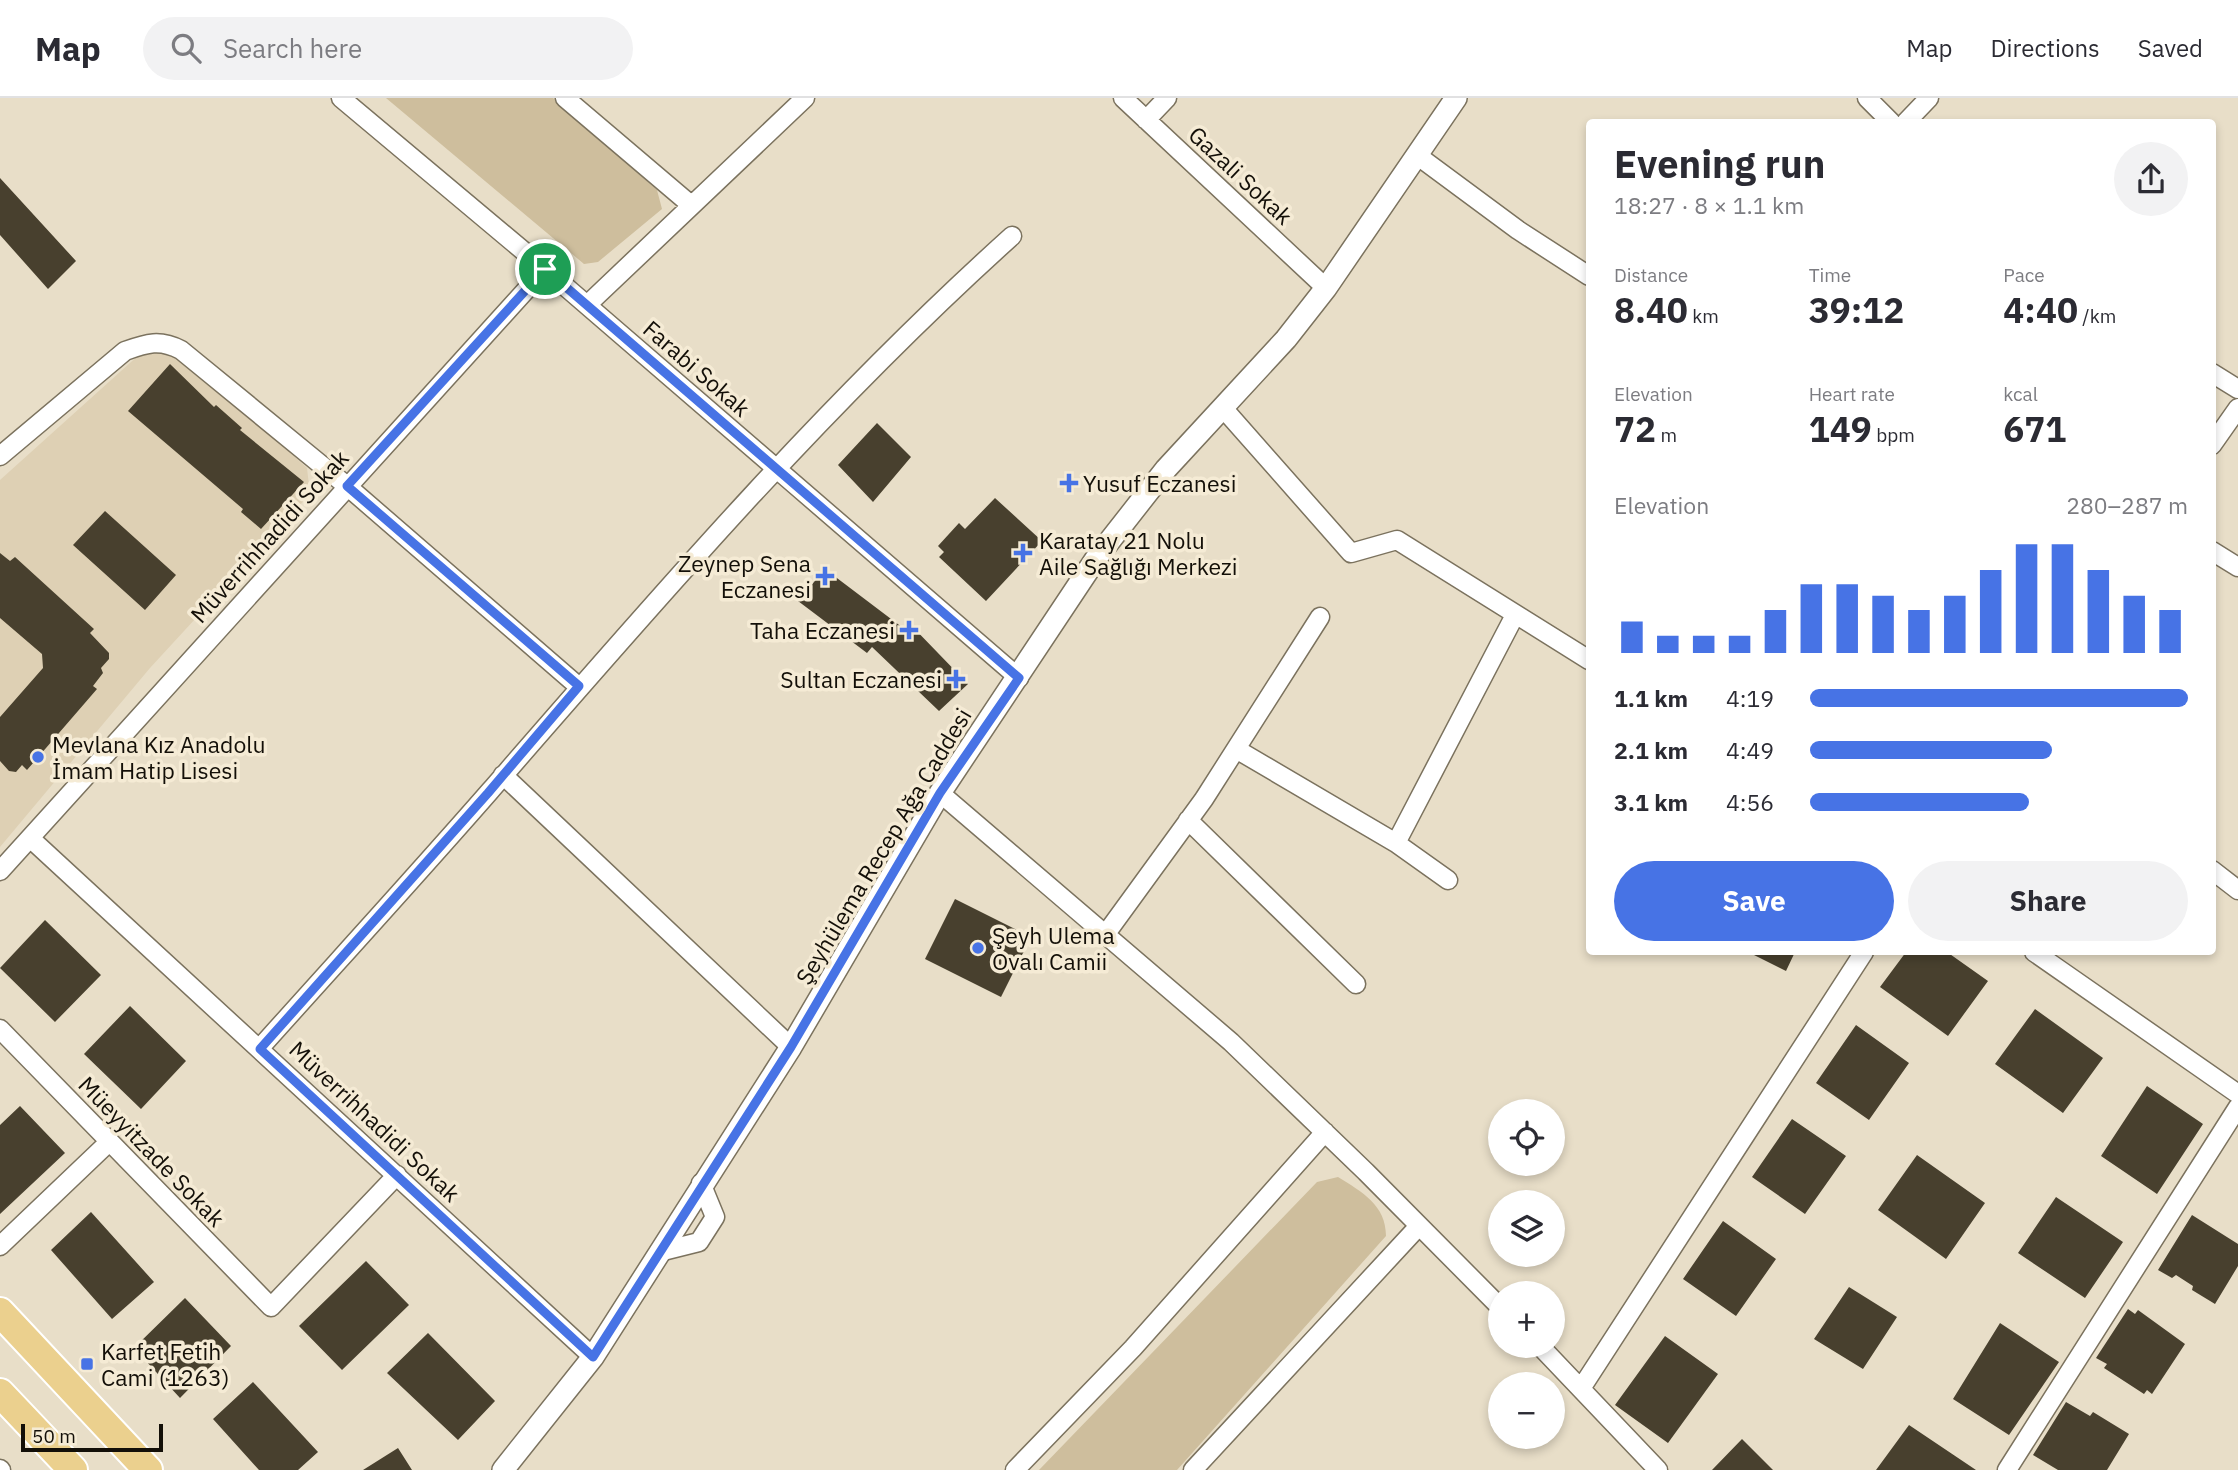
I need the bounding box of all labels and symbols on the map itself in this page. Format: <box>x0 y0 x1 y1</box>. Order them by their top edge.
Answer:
street label: Gazali Sokak <box>1183 119 1299 231</box>
pin <box>515 239 575 299</box>
street label: Farabi Sokak <box>637 313 757 423</box>
street label: Müverrihhadidi Sokak <box>183 443 355 629</box>
place label: Yusuf Eczanesi <box>1083 468 1237 498</box>
marker: Yusuf Eczanesi <box>1061 475 1077 491</box>
place label: Karatay 21 Nolu Aile Sağlığı Merkezi <box>1039 525 1237 581</box>
marker: Karatay 21 Nolu Aile Sağlığı Merkezi <box>1013 543 1033 563</box>
place label: Zeynep Sena Eczanesi <box>678 548 811 604</box>
marker: Zeynep Sena Eczanesi <box>817 568 833 584</box>
place label: Taha Eczanesi <box>750 615 895 645</box>
marker: Taha Eczanesi <box>901 622 917 638</box>
place label: Sultan Eczanesi <box>780 664 942 694</box>
marker: Sultan Eczanesi <box>948 671 964 687</box>
street label: Şeyhülema Recep Ağa Caddesi <box>788 702 978 990</box>
place label: Mevlana Kız Anadolu İmam Hatip Lisesi <box>52 729 266 785</box>
marker: Mevlana Kız Anadolu İmam Hatip Lisesi <box>30 749 46 765</box>
place label: Şeyh Ulema Ovalı Camii <box>992 920 1115 976</box>
marker: Şeyh Ulema Ovalı Camii <box>970 940 986 956</box>
street label: Müverrihhadidi Sokak <box>283 1034 467 1208</box>
street label: Müeyyitzade Sokak <box>72 1069 232 1233</box>
place label: Karfet Fetih Cami (1263) <box>101 1336 229 1392</box>
marker: Karfet Fetih Cami (1263) <box>79 1356 95 1372</box>
scale bar <box>21 1421 163 1453</box>

